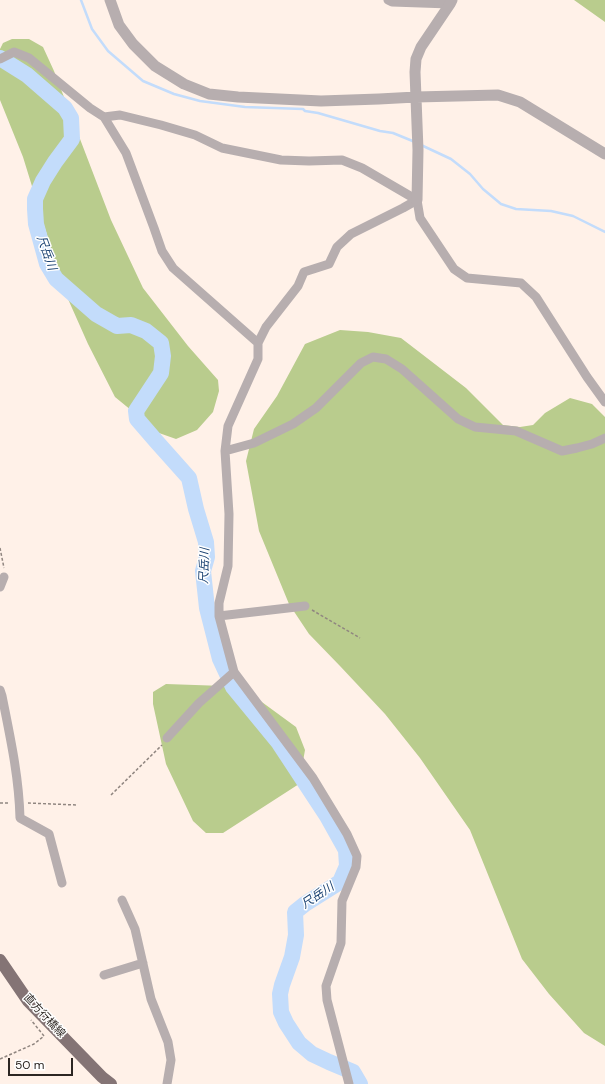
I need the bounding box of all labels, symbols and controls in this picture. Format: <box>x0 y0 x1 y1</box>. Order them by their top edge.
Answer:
water label: 尺岳川 <box>33 234 59 272</box>
water label: 尺岳川 <box>197 548 213 584</box>
water label: 尺岳川 <box>299 880 337 912</box>
street label: 直方行橋線 <box>20 991 68 1041</box>
scale bar <box>10 1050 75 1076</box>
text: 50 m <box>15 1057 44 1073</box>

